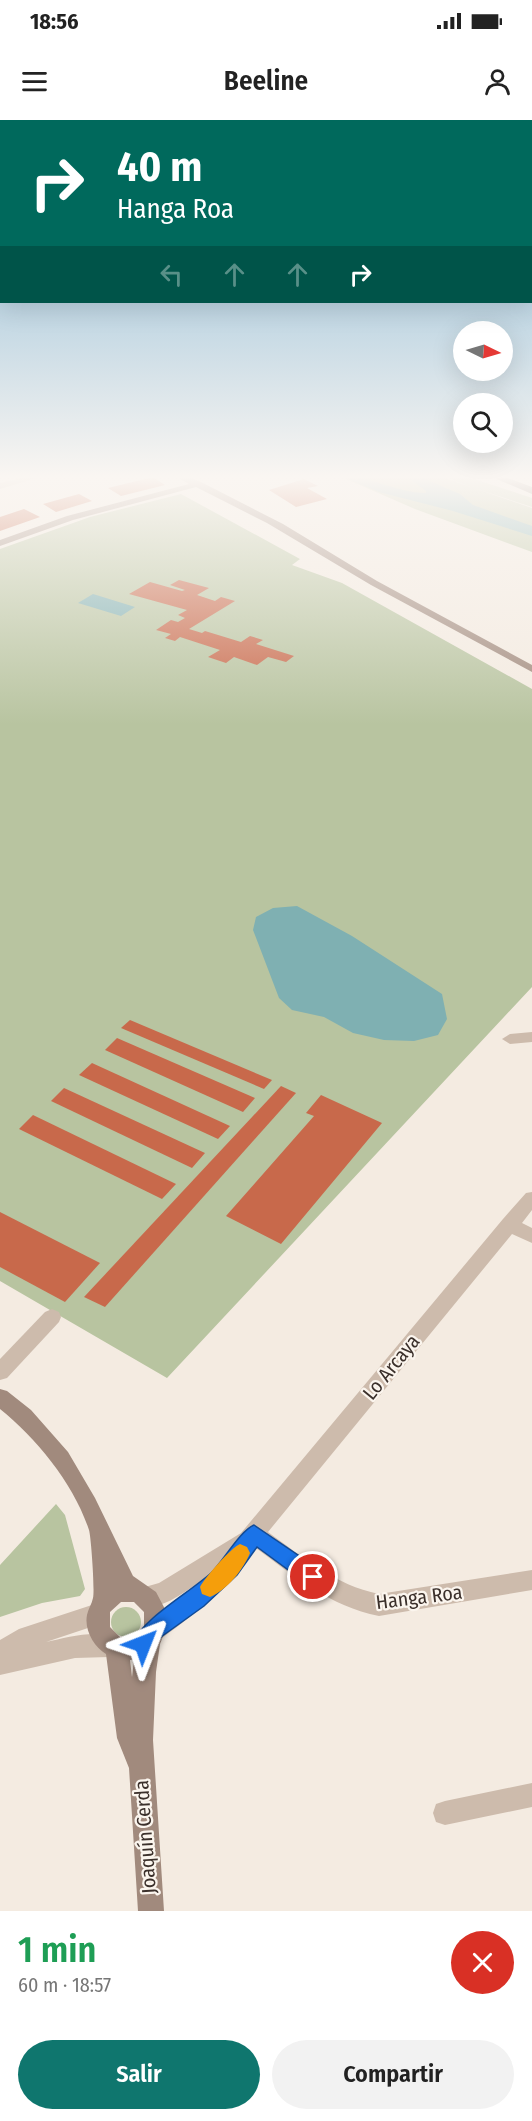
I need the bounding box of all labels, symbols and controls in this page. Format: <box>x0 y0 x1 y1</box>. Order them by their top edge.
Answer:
text: 18:56 <box>30 8 78 35</box>
icon: menu <box>18 65 51 98</box>
text: Beeline <box>224 65 308 97</box>
icon: person <box>481 65 514 98</box>
text: 40 m <box>117 142 202 192</box>
icon: right <box>18 144 96 222</box>
text: Hanga Roa <box>117 193 234 225</box>
icon: left <box>155 258 188 291</box>
icon: ahead <box>218 258 251 291</box>
icon: ahead <box>281 258 314 291</box>
icon: right <box>344 258 377 291</box>
north arrow <box>453 321 513 381</box>
map controls <box>453 321 513 453</box>
button: search <box>453 393 513 453</box>
street label: Lo Arcaya <box>357 1330 425 1404</box>
pin <box>287 1551 338 1602</box>
icon: arrive <box>296 1560 329 1593</box>
street label: Hanga Roa <box>374 1580 464 1614</box>
position arrow <box>111 1612 175 1676</box>
street label: Joaquín Cerda <box>129 1779 161 1895</box>
text: 1 min <box>18 1928 96 1972</box>
button: close <box>451 1931 514 1994</box>
text: 60 m · 18:57 <box>18 1973 111 1997</box>
button: Salir <box>18 2040 260 2109</box>
button: Compartir <box>272 2040 514 2109</box>

